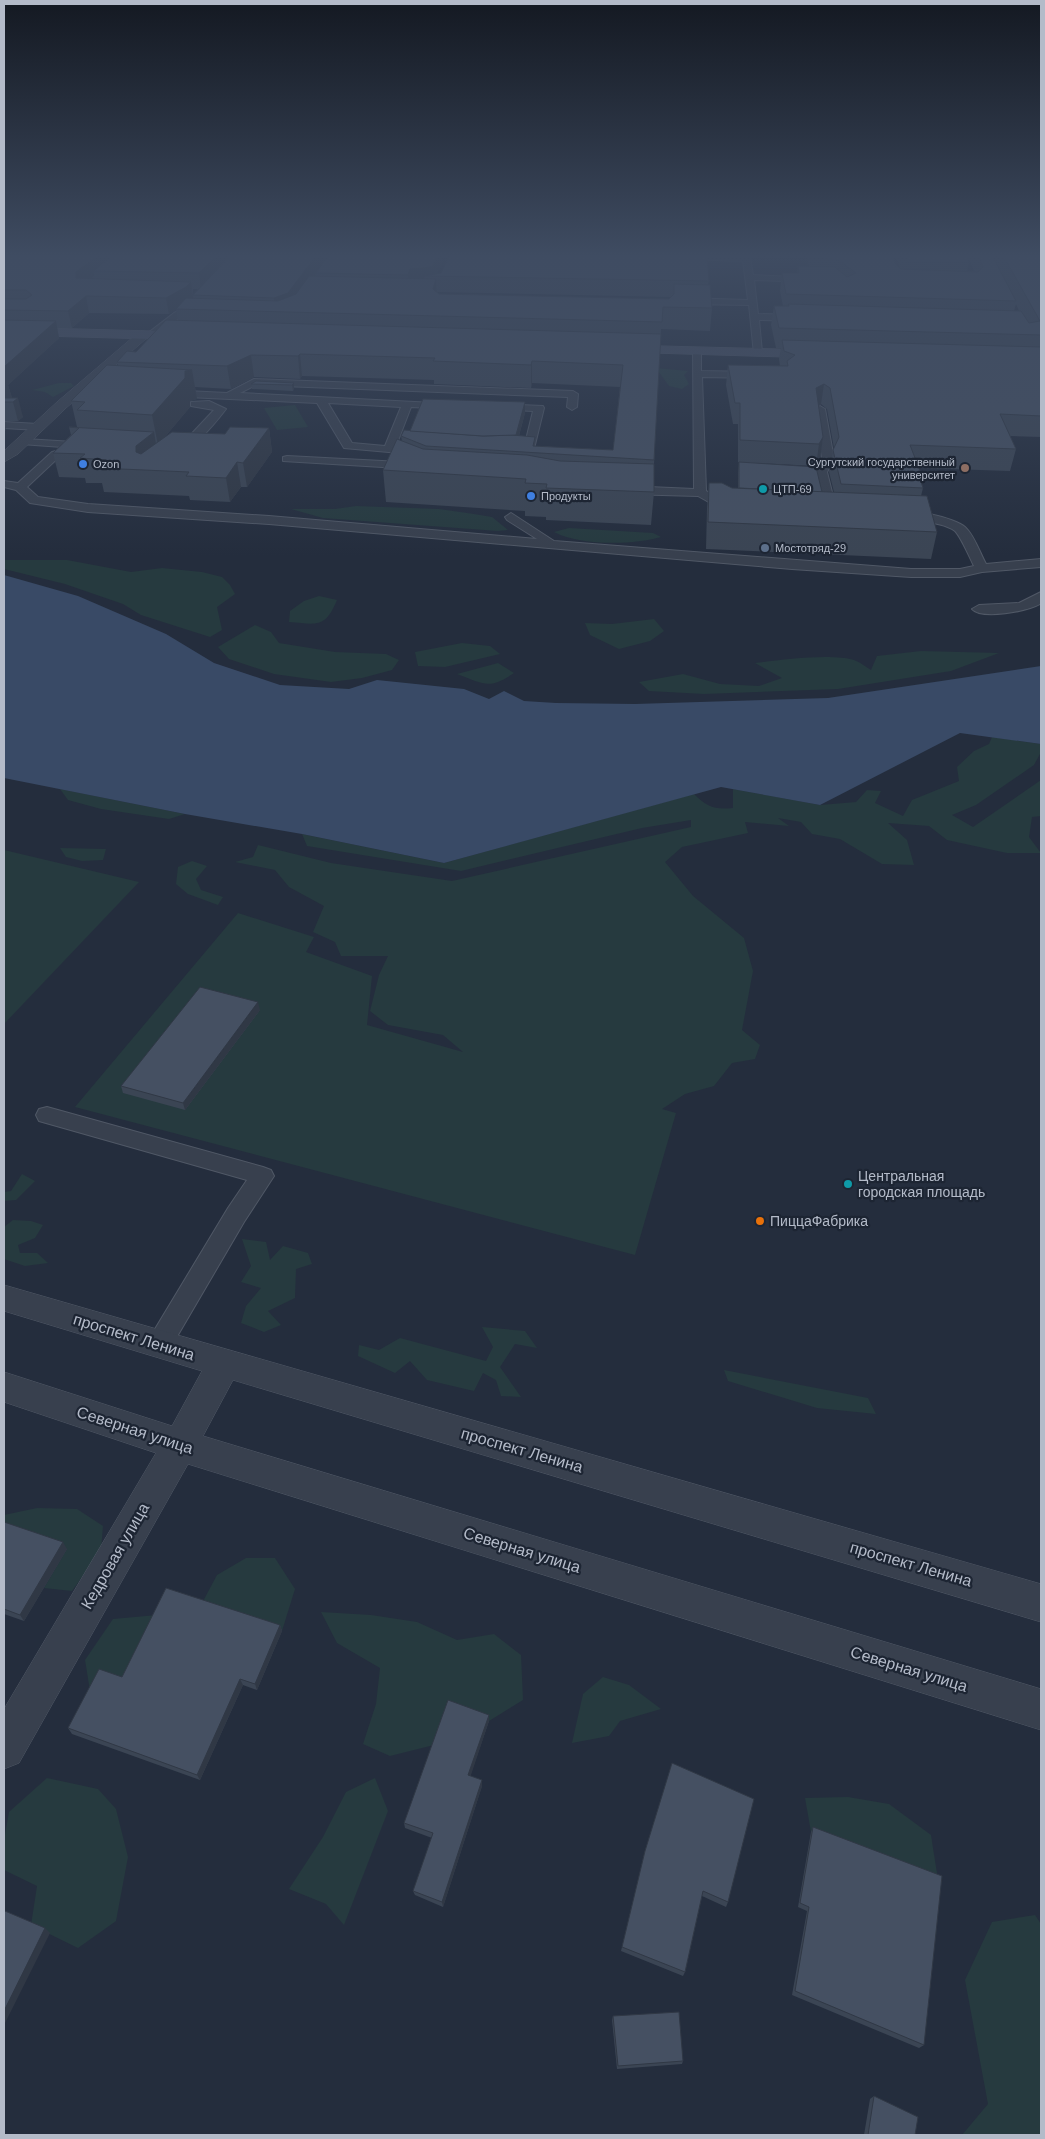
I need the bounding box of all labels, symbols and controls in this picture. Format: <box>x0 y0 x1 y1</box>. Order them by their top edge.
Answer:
place label: Сургутский государственный университет <box>808 456 955 481</box>
marker: Ozon <box>77 458 89 470</box>
place label: Ozon <box>93 458 119 470</box>
marker: Сургутский государственный университет <box>959 462 971 474</box>
marker: ЦТП-69 <box>757 483 769 495</box>
place label: ЦТП-69 <box>773 483 812 495</box>
marker: Продукты <box>525 490 537 502</box>
place label: Продукты <box>541 490 591 502</box>
marker: Мостотряд-29 <box>759 542 771 554</box>
place label: Мостотряд-29 <box>775 542 846 554</box>
place label: Центральная городская площадь <box>858 1168 985 1200</box>
marker: Центральная городская площадь <box>842 1178 854 1190</box>
place label: ПиццаФабрика <box>770 1213 868 1229</box>
marker: ПиццаФабрика <box>754 1215 766 1227</box>
street label: проспект Ленина <box>71 1310 197 1364</box>
street label: Северная улица <box>75 1403 195 1457</box>
street label: проспект Ленина <box>459 1424 585 1476</box>
street label: Кедровая улица <box>78 1500 152 1612</box>
street label: Северная улица <box>461 1524 583 1576</box>
street label: проспект Ленина <box>848 1538 974 1590</box>
street label: Северная улица <box>848 1643 970 1695</box>

